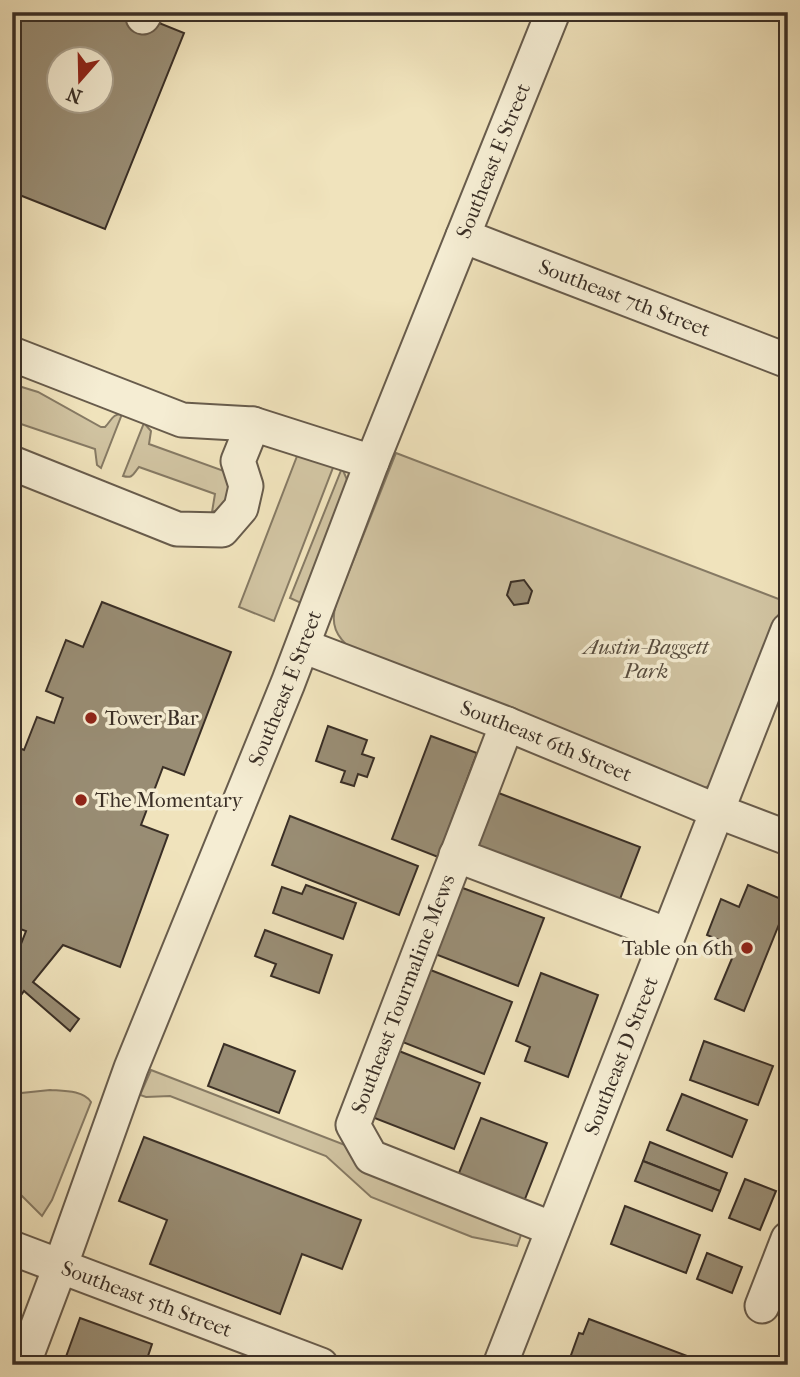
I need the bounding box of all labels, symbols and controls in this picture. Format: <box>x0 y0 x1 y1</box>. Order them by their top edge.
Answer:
north arrow <box>46 46 116 116</box>
street label: Southeast E Street <box>451 79 535 242</box>
text: N <box>63 82 85 108</box>
street label: Southeast 7th Street <box>535 254 714 342</box>
street label: Southeast E Street <box>244 607 327 769</box>
park label: Austin-Baggett Park <box>581 635 710 683</box>
street label: Southeast 6th Street <box>457 695 636 787</box>
place label: Tower Bar <box>105 706 199 730</box>
marker: Tower Bar <box>83 710 99 726</box>
place label: The Momentary <box>95 788 244 812</box>
marker: The Momentary <box>73 792 89 808</box>
street label: Southeast Tourmaline Mews <box>346 871 460 1117</box>
place label: Table on 6th <box>622 936 733 960</box>
marker: Table on 6th <box>739 940 755 956</box>
street label: Southeast D Street <box>579 973 663 1139</box>
street label: Southeast 5th Street <box>58 1256 236 1342</box>

